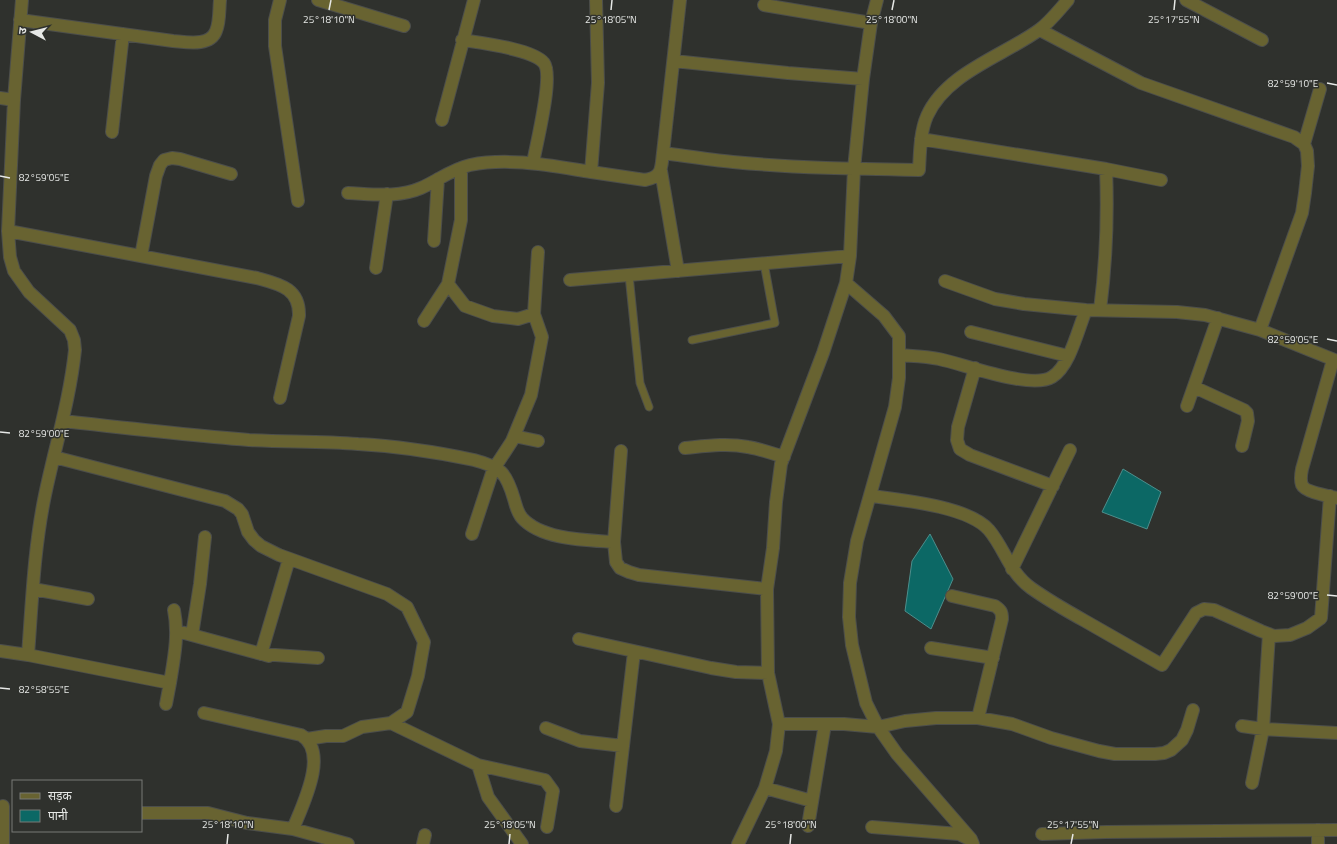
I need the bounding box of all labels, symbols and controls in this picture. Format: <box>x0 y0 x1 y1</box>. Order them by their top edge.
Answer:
north arrow <box>12 12 52 52</box>
text: 25°18'10"N <box>303 12 355 27</box>
text: 25°18'05"N <box>585 12 637 27</box>
text: 25°18'00"N <box>866 12 918 27</box>
text: 25°17'55"N <box>1148 12 1200 27</box>
text: उ <box>14 26 30 35</box>
text: 82°59'10"E <box>1268 76 1319 91</box>
text: 82°59'05"E <box>19 170 70 185</box>
text: 82°59'05"E <box>1268 332 1319 347</box>
text: 82°59'00"E <box>19 426 70 441</box>
text: 82°59'00"E <box>1268 588 1319 603</box>
text: 82°58'55"E <box>19 682 70 697</box>
legend <box>12 780 142 832</box>
text: सड़क <box>48 786 73 805</box>
text: पानी <box>48 806 69 825</box>
text: 25°18'10"N <box>202 817 254 832</box>
text: 25°18'05"N <box>484 817 536 832</box>
text: 25°18'00"N <box>765 817 817 832</box>
text: 25°17'55"N <box>1047 817 1099 832</box>

